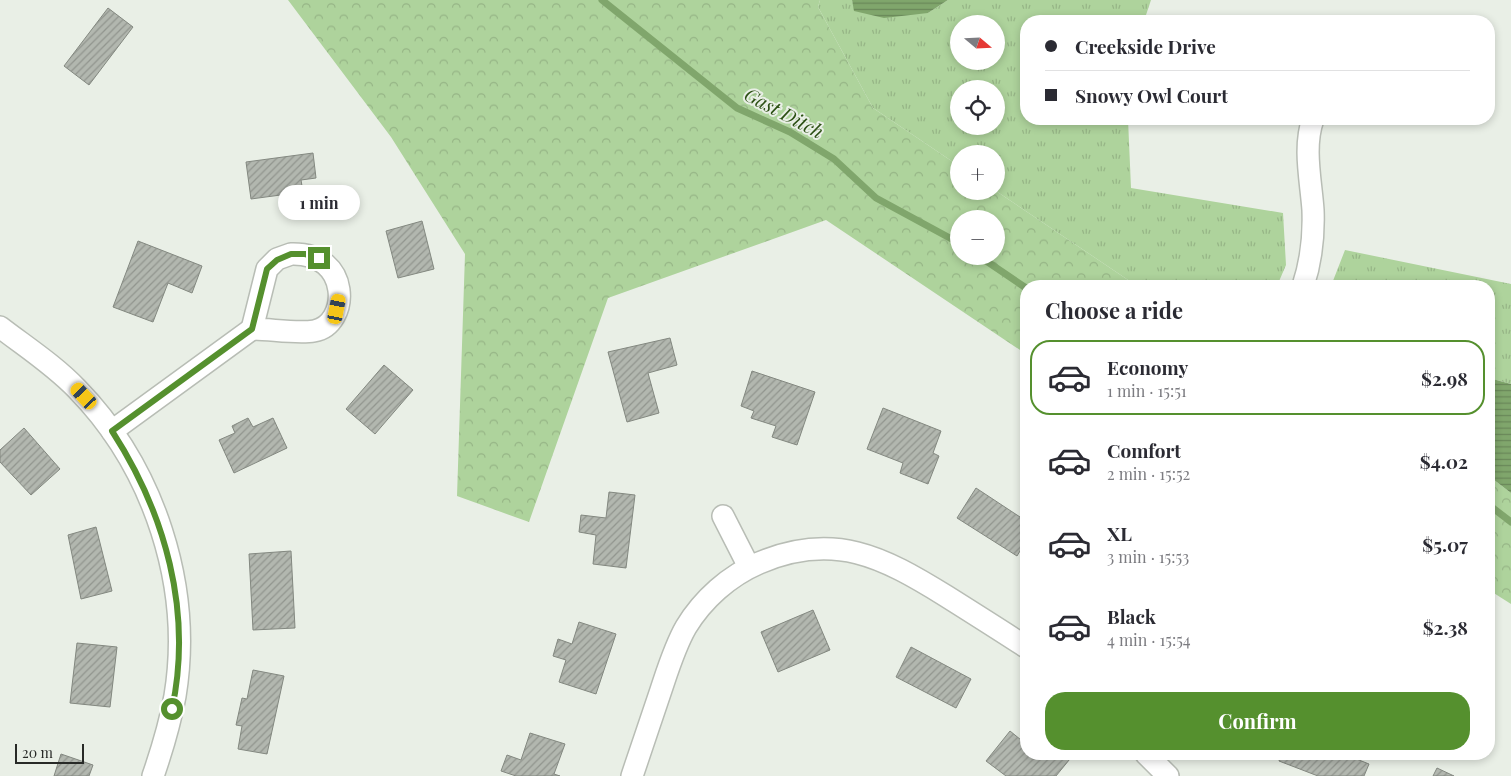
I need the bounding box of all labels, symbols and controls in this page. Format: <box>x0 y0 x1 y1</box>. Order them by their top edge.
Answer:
north arrow <box>950 15 1005 70</box>
map controls <box>950 15 1005 265</box>
text: Creekside Drive <box>1075 33 1216 59</box>
water label: Gast Ditch <box>740 80 829 144</box>
button: locate <box>950 80 1005 135</box>
text: Snowy Owl Court <box>1075 82 1228 108</box>
button: + <box>950 145 1005 200</box>
callout: 1 min <box>278 186 360 220</box>
text: 1 min <box>299 192 339 213</box>
button: − <box>950 210 1005 265</box>
route end <box>308 247 330 269</box>
car <box>326 293 347 325</box>
text: Choose a ride <box>1045 295 1183 325</box>
text: Economy <box>1107 354 1188 380</box>
icon: car <box>1047 355 1092 400</box>
text: $2.98 <box>1421 365 1468 391</box>
car <box>68 380 99 412</box>
text: 1 min · 15:51 <box>1107 380 1187 401</box>
text: Comfort <box>1107 437 1181 463</box>
icon: car <box>1047 438 1092 483</box>
text: $4.02 <box>1420 448 1468 474</box>
text: 2 min · 15:52 <box>1107 463 1190 484</box>
text: XL <box>1107 520 1132 546</box>
icon: car <box>1047 521 1092 566</box>
text: $5.07 <box>1422 531 1468 557</box>
text: 3 min · 15:53 <box>1107 546 1189 567</box>
text: Black <box>1107 603 1156 629</box>
icon: car <box>1047 604 1092 649</box>
text: $2.38 <box>1423 614 1468 640</box>
text: 4 min · 15:54 <box>1107 629 1191 650</box>
button: Confirm <box>1045 692 1470 750</box>
route start <box>161 698 183 720</box>
scale bar <box>15 741 84 764</box>
text: 20 m <box>22 743 53 762</box>

